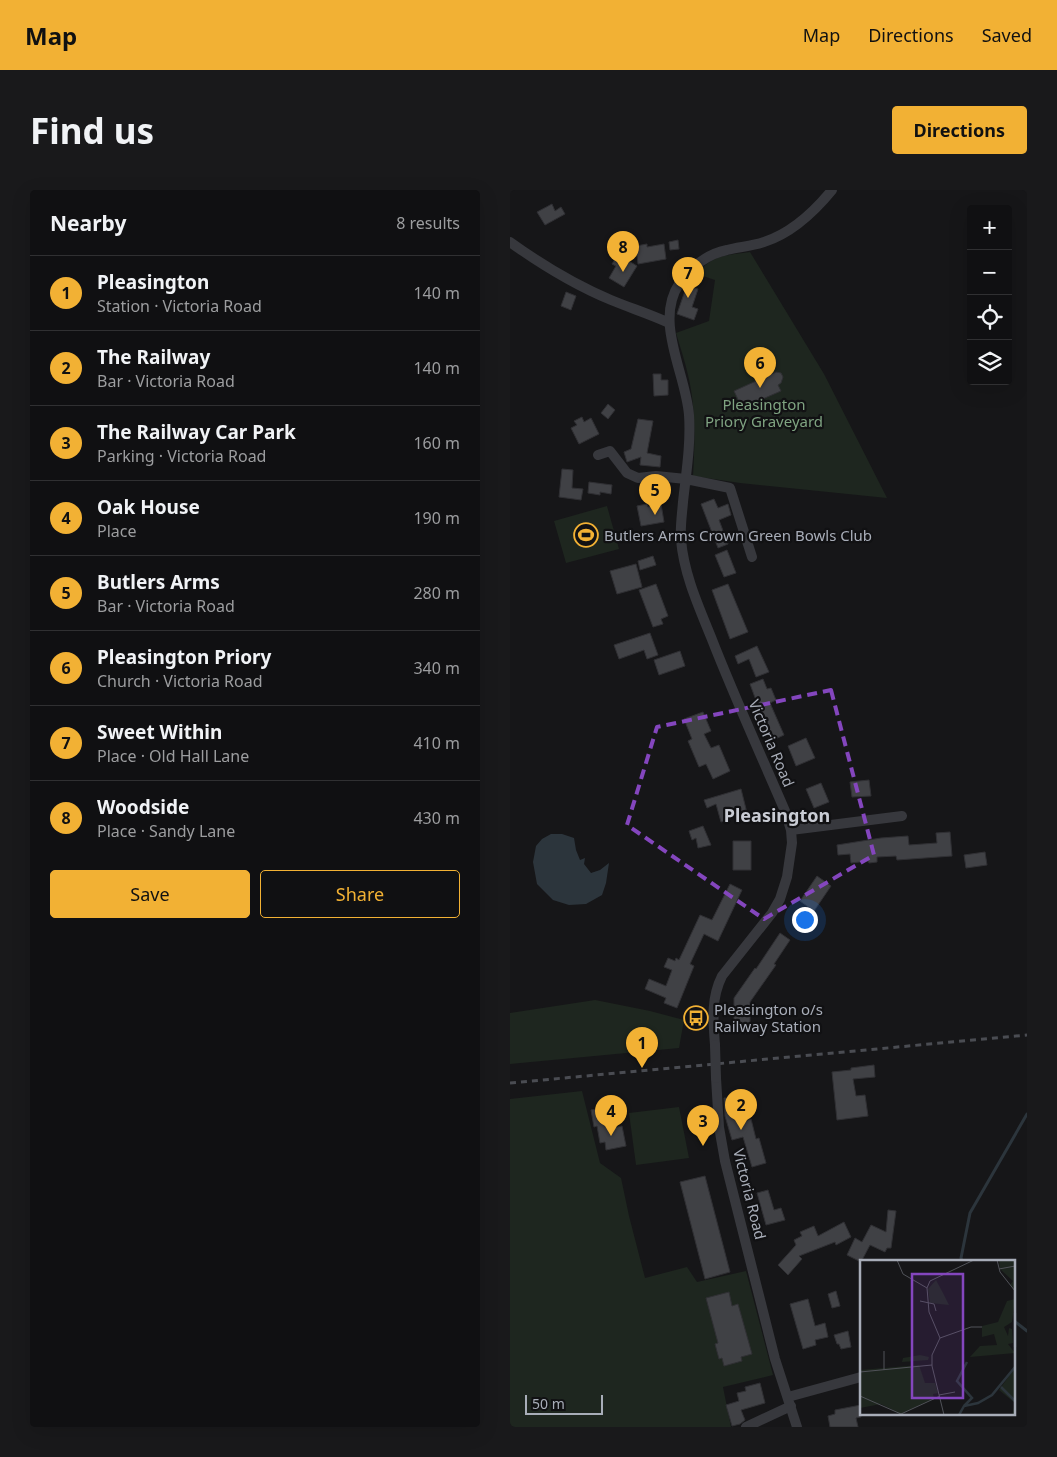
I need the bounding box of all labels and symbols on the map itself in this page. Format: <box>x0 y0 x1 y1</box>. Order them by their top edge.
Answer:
pin: 8 <box>607 231 639 272</box>
pin: 7 <box>672 257 704 298</box>
pin: 6 <box>744 347 776 388</box>
park label: Pleasington Priory Graveyard <box>705 394 823 431</box>
pin: 5 <box>639 474 671 515</box>
sports icon: Butlers Arms Crown Green Bowls Club <box>573 522 599 548</box>
place label: Butlers Arms Crown Green Bowls Club <box>604 525 872 545</box>
street label: Victoria Road <box>745 696 799 790</box>
district label: Pleasington <box>724 803 830 827</box>
your location <box>792 907 818 933</box>
place label: Pleasington o/s Railway Station <box>714 999 823 1036</box>
bus stop icon: Pleasington o/s Railway Station <box>683 1005 709 1031</box>
pin: 1 <box>626 1027 658 1068</box>
pin: 2 <box>725 1089 757 1130</box>
pin: 4 <box>595 1095 627 1136</box>
pin: 3 <box>687 1105 719 1146</box>
street label: Victoria Road <box>729 1146 771 1242</box>
inset map <box>860 1260 1014 1414</box>
scale bar <box>525 1392 602 1415</box>

